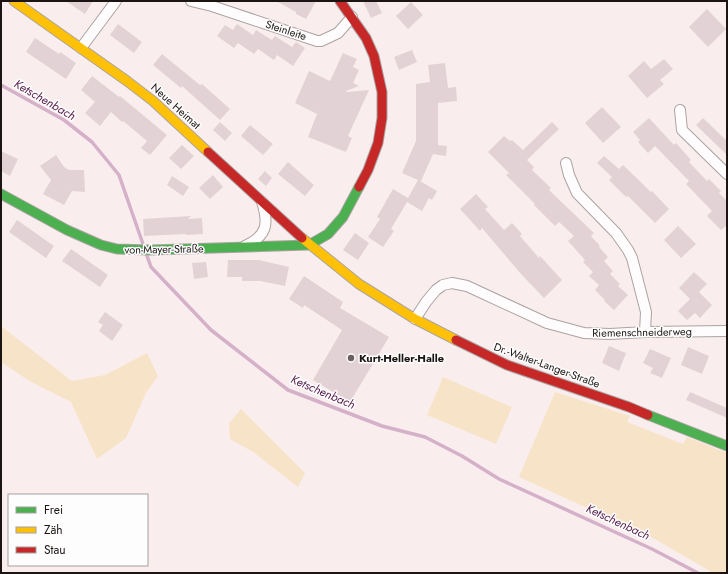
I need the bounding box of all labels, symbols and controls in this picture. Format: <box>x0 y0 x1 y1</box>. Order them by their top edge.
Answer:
street label: Steinleite <box>263 16 309 44</box>
water label: Ketschenbach <box>11 75 79 125</box>
street label: Neue Heimat <box>148 79 205 133</box>
street label: von-Mayer-Straße <box>124 240 204 258</box>
street label: Riemenschneiderweg <box>592 323 692 341</box>
street label: Dr.-Walter-Langer-Straße <box>492 338 603 392</box>
place label: Kurt-Heller-Halle <box>359 350 444 366</box>
marker: Kurt-Heller-Halle <box>346 353 356 363</box>
water label: Ketschenbach <box>288 370 358 414</box>
legend <box>8 494 148 566</box>
water label: Ketschenbach <box>583 499 653 545</box>
text: Frei <box>44 501 63 519</box>
text: Zäh <box>44 521 63 539</box>
text: Stau <box>44 541 66 559</box>

